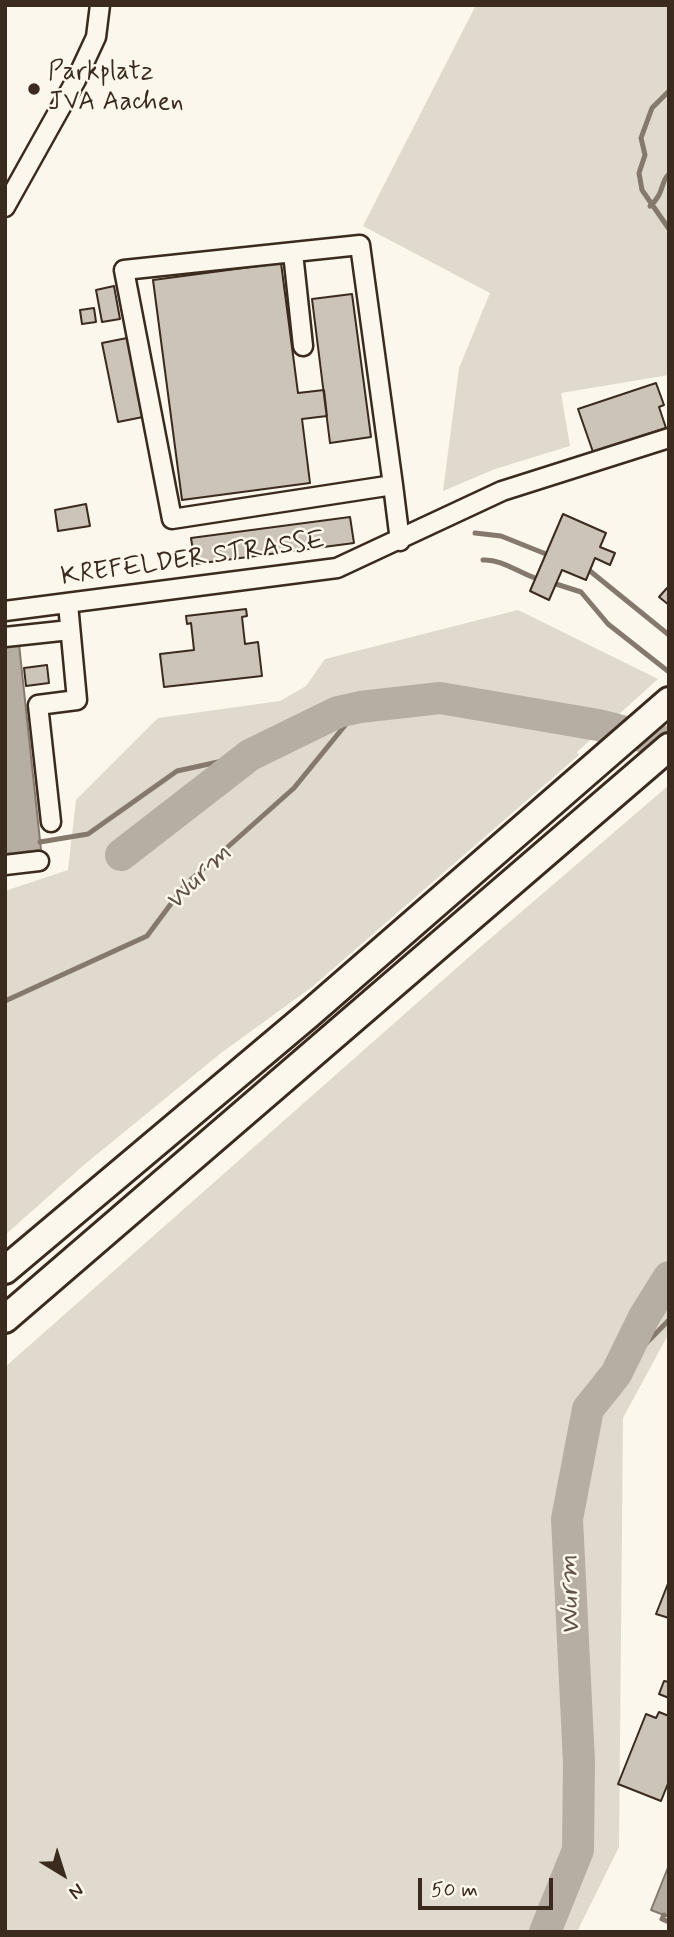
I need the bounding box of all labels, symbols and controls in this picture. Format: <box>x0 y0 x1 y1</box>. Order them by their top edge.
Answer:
place label: Parkplatz JVA Aachen <box>48 58 184 119</box>
marker: Parkplatz JVA Aachen <box>26 81 42 97</box>
street label: KREFELDER STRASSE <box>59 526 327 594</box>
water label: Wurm <box>159 837 239 919</box>
water label: Wurm <box>552 1554 590 1636</box>
north arrow <box>28 1839 98 1909</box>
scale bar <box>422 1864 557 1908</box>
text: 50 m <box>431 1876 478 1904</box>
text: N <box>64 1877 89 1905</box>

